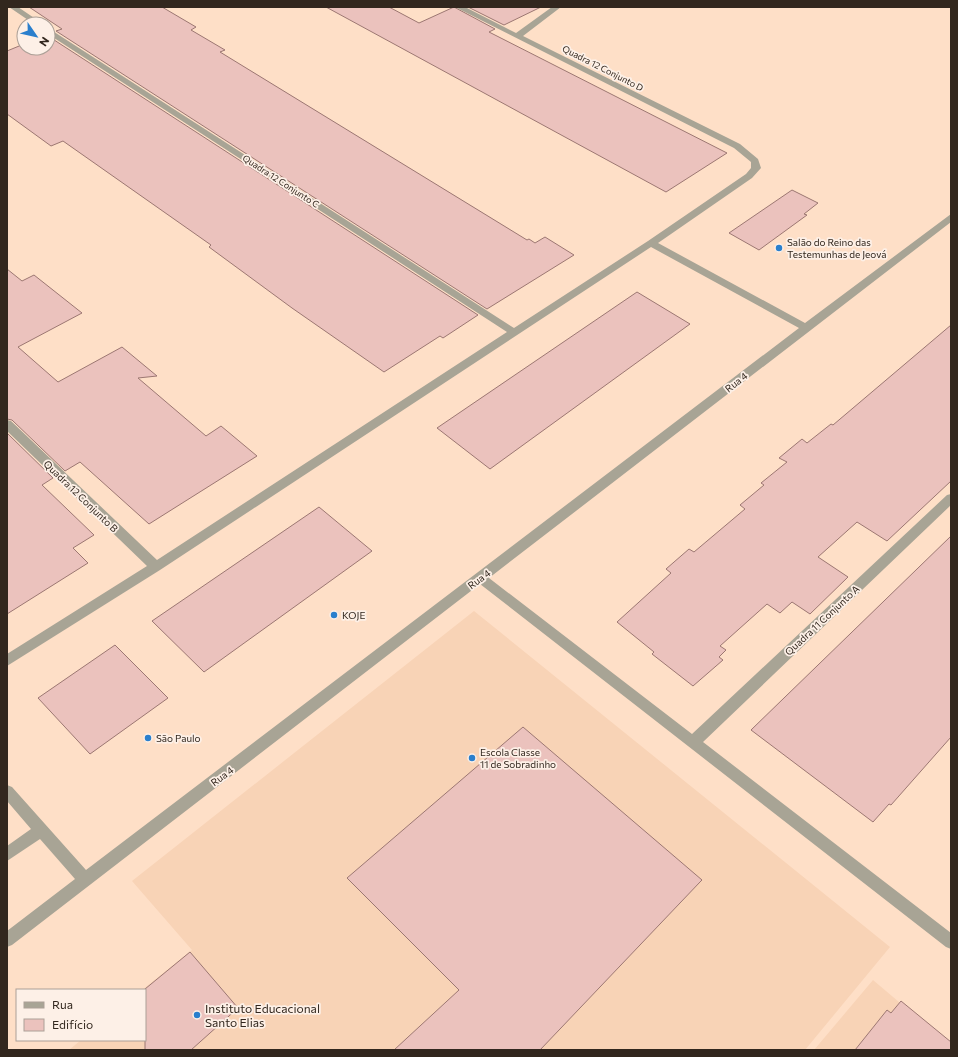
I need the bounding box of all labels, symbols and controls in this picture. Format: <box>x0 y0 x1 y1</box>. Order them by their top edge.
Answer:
north arrow <box>16 16 56 56</box>
text: N <box>37 35 52 49</box>
street label: Quadra 12 Conjunto D <box>561 43 646 93</box>
street label: Quadra 12 Conjunto C <box>241 152 321 210</box>
place label: Salão do Reino das Testemunhas de Jeová <box>787 236 886 260</box>
marker: Salão do Reino das Testemunhas de Jeová <box>774 243 784 253</box>
street label: Rua 4 <box>722 369 750 395</box>
street label: Quadra 12 Conjunto B <box>41 458 121 535</box>
street label: Rua 4 <box>465 567 493 591</box>
street label: Quadra 11 Conjunto A <box>782 582 862 658</box>
place label: KOJE <box>342 609 365 621</box>
marker: KOJE <box>329 610 339 620</box>
place label: São Paulo <box>156 732 201 744</box>
marker: São Paulo <box>143 733 153 743</box>
place label: Escola Classe 11 de Sobradinho <box>480 746 556 770</box>
marker: Escola Classe 11 de Sobradinho <box>467 753 477 763</box>
street label: Rua 4 <box>208 764 236 788</box>
legend <box>16 989 146 1041</box>
text: Rua <box>52 997 73 1011</box>
place label: Instituto Educacional Santo Elias <box>205 1001 320 1029</box>
marker: Instituto Educacional Santo Elias <box>192 1010 202 1020</box>
text: Edifício <box>52 1017 93 1031</box>

